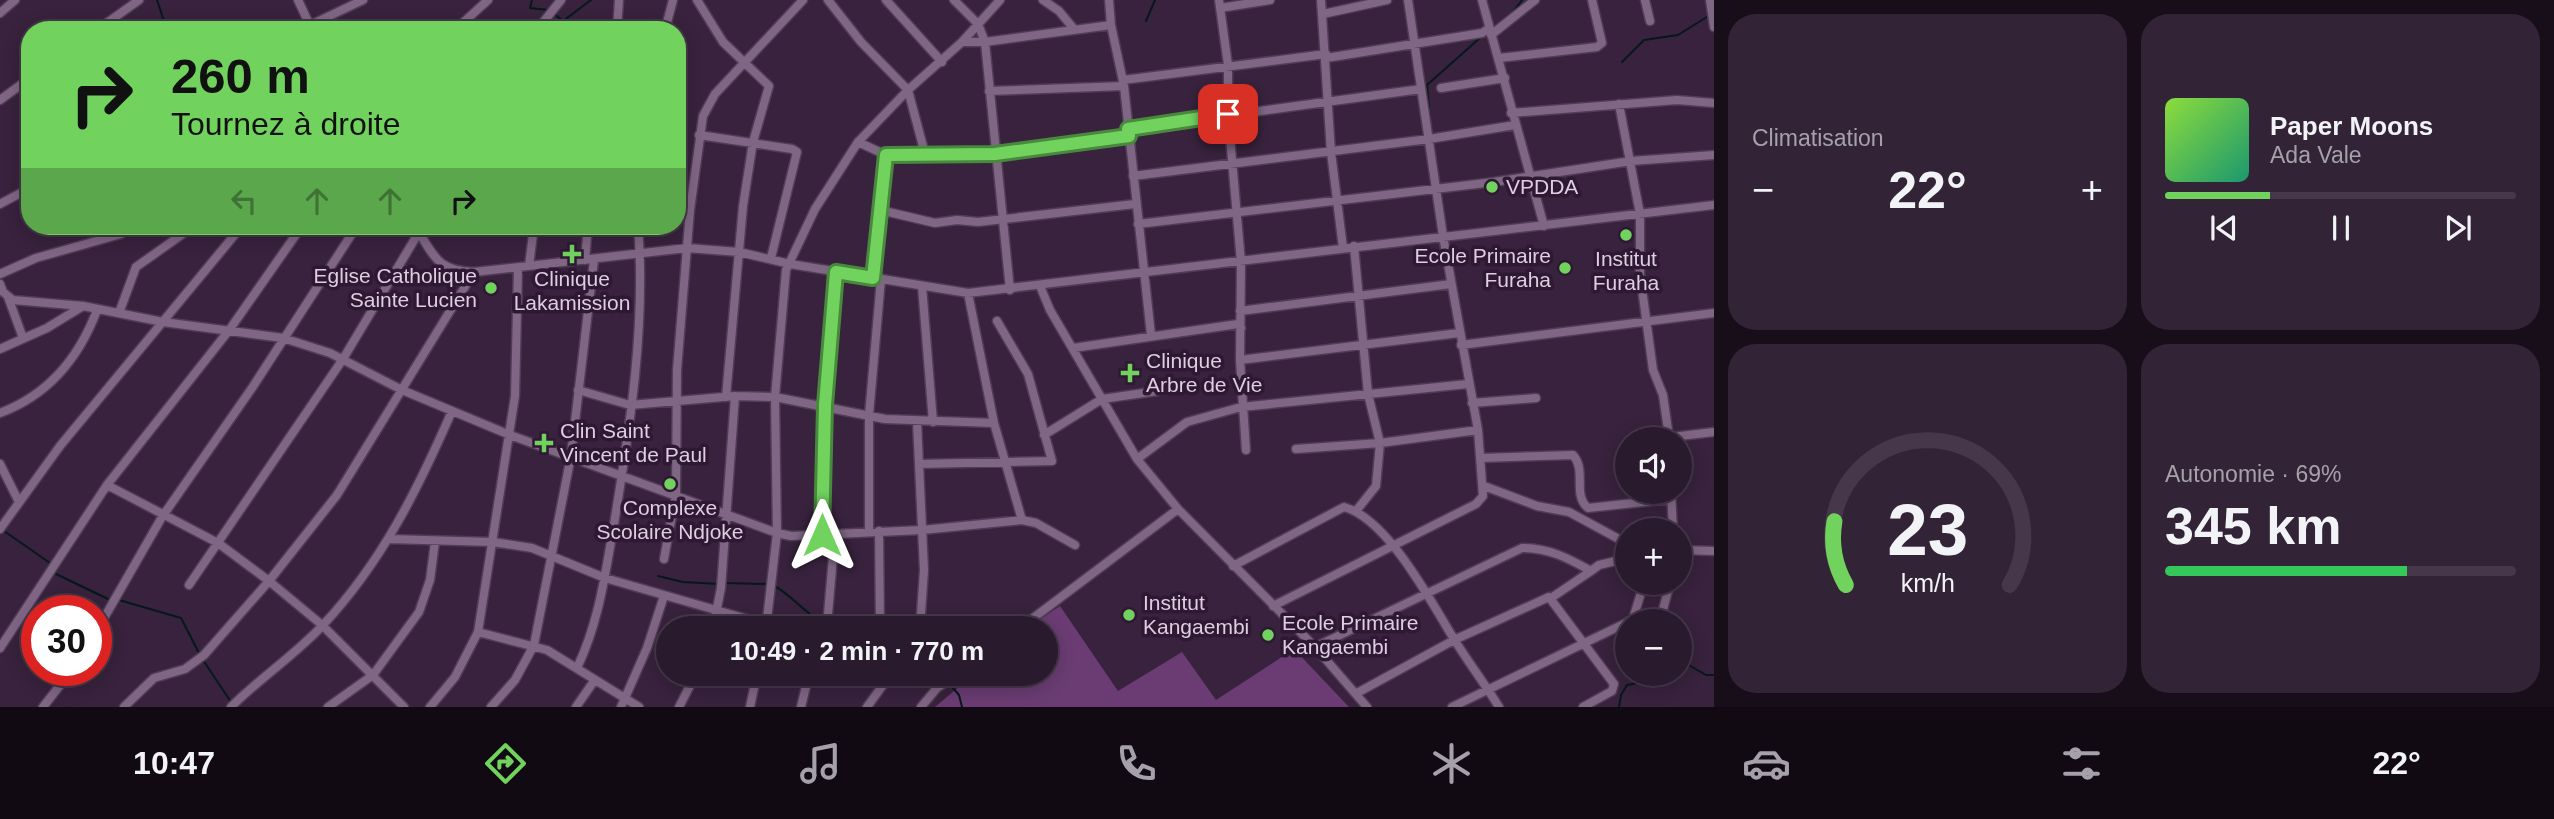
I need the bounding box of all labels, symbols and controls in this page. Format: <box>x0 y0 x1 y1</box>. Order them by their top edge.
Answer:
icon: right <box>56 49 147 140</box>
text: 260 m <box>171 49 310 103</box>
pin <box>1198 84 1258 144</box>
icon: arrive <box>1209 95 1247 133</box>
text: Tournez à droite <box>171 106 400 142</box>
text: Paper Moons <box>2270 111 2433 141</box>
text: Climatisation <box>1752 125 1884 151</box>
text: Ada Vale <box>2270 142 2362 168</box>
text: 22° <box>1888 161 1967 219</box>
text: − <box>1752 169 1774 211</box>
text: + <box>2081 169 2103 211</box>
place label: VPDDA <box>1506 175 1578 198</box>
marker: VPDDA <box>1484 179 1500 195</box>
icon: left <box>225 182 263 220</box>
icon: ahead <box>298 182 336 220</box>
icon: ahead <box>371 182 409 220</box>
icon: right <box>444 182 482 220</box>
icon: previous <box>2205 209 2243 247</box>
icon: pause <box>2322 209 2360 247</box>
icon: next <box>2439 209 2477 247</box>
marker: Institut Furaha <box>1618 227 1634 243</box>
marker: Clinique Lakamission <box>562 244 582 264</box>
place label: Ecole Primaire Furaha <box>1414 244 1551 291</box>
place label: Institut Furaha <box>1593 247 1660 294</box>
marker: Ecole Primaire Furaha <box>1557 260 1573 276</box>
place label: Eglise Catholique Sainte Lucien <box>314 264 477 311</box>
place label: Clinique Lakamission <box>514 267 630 314</box>
marker: Eglise Catholique Sainte Lucien <box>483 280 499 296</box>
place label: Clinique Arbre de Vie <box>1146 349 1262 396</box>
marker: Clinique Arbre de Vie <box>1120 363 1140 383</box>
place label: Clin Saint Vincent de Paul <box>560 419 707 466</box>
map controls <box>1615 427 1692 686</box>
button: sound <box>1615 427 1692 504</box>
marker: Clin Saint Vincent de Paul <box>534 433 554 453</box>
text: Autonomie · 69% <box>2165 461 2341 487</box>
marker: Complexe Scolaire Ndjoke <box>662 476 678 492</box>
text: 23 <box>1887 489 1968 570</box>
place label: Complexe Scolaire Ndjoke <box>596 496 744 543</box>
text: 345 km <box>2165 497 2341 555</box>
position arrow <box>785 498 859 572</box>
button: + <box>1615 518 1692 595</box>
text: km/h <box>1900 568 1955 596</box>
place label: Institut Kangaembi <box>1143 591 1249 638</box>
speed limit sign: 30 <box>21 595 112 686</box>
marker: Institut Kangaembi <box>1121 607 1137 623</box>
button: − <box>1615 609 1692 686</box>
place label: Ecole Primaire Kangaembi <box>1282 611 1419 658</box>
marker: Ecole Primaire Kangaembi <box>1260 627 1276 643</box>
text: 10:49 · 2 min · 770 m <box>730 636 984 666</box>
icon: directions <box>481 739 530 788</box>
icon: music <box>796 739 845 788</box>
icon: phone <box>1112 739 1161 788</box>
icon: climate <box>1427 739 1476 788</box>
icon: car <box>1742 739 1791 788</box>
icon: filters <box>2057 739 2106 788</box>
text: 10:47 <box>133 745 215 781</box>
text: 22° <box>2372 745 2421 781</box>

